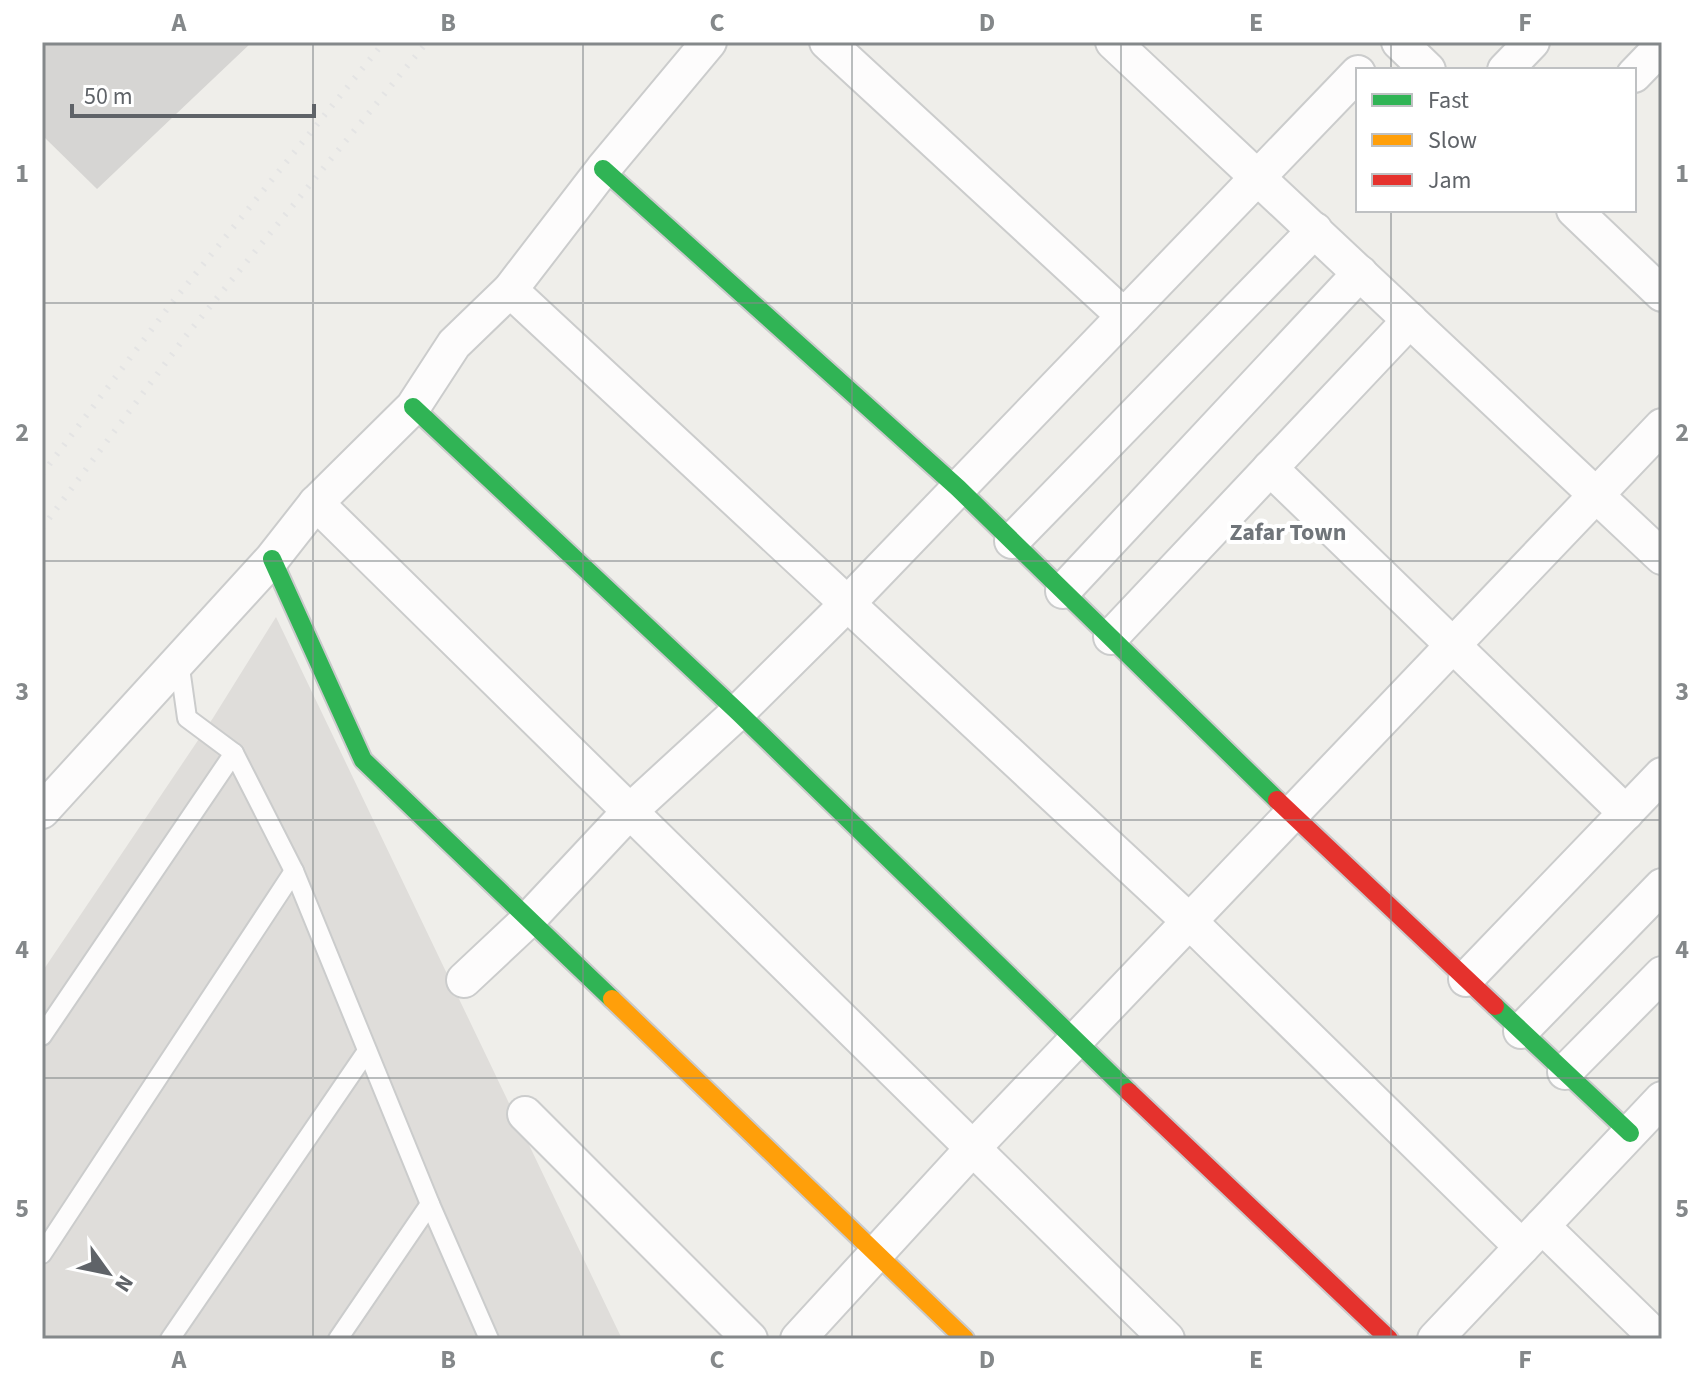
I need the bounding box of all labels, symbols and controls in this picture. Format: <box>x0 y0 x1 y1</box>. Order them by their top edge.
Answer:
text: A <box>171 4 188 41</box>
text: B <box>440 4 456 41</box>
text: C <box>709 4 725 41</box>
text: D <box>979 4 995 41</box>
text: E <box>1249 4 1263 41</box>
text: F <box>1518 4 1532 41</box>
scale bar <box>72 68 314 118</box>
legend <box>1356 68 1636 212</box>
text: 50 m <box>84 79 133 114</box>
text: Fast <box>1428 83 1469 118</box>
text: Slow <box>1428 123 1477 158</box>
text: 1 <box>15 155 29 192</box>
text: 1 <box>1675 155 1689 192</box>
text: Jam <box>1428 163 1472 198</box>
text: 2 <box>15 414 29 451</box>
text: 2 <box>1675 414 1689 451</box>
district label: Zafar Town <box>1229 515 1347 550</box>
text: 3 <box>15 673 29 710</box>
text: 3 <box>1675 673 1689 710</box>
text: 4 <box>15 931 29 968</box>
text: 4 <box>1675 931 1689 968</box>
text: 5 <box>15 1190 29 1227</box>
text: 5 <box>1675 1190 1689 1227</box>
north arrow <box>68 1233 148 1313</box>
text: N <box>107 1268 141 1298</box>
text: A <box>171 1341 188 1378</box>
text: B <box>440 1341 456 1378</box>
text: C <box>709 1341 725 1378</box>
text: D <box>979 1341 995 1378</box>
text: E <box>1249 1341 1263 1378</box>
text: F <box>1518 1341 1532 1378</box>

